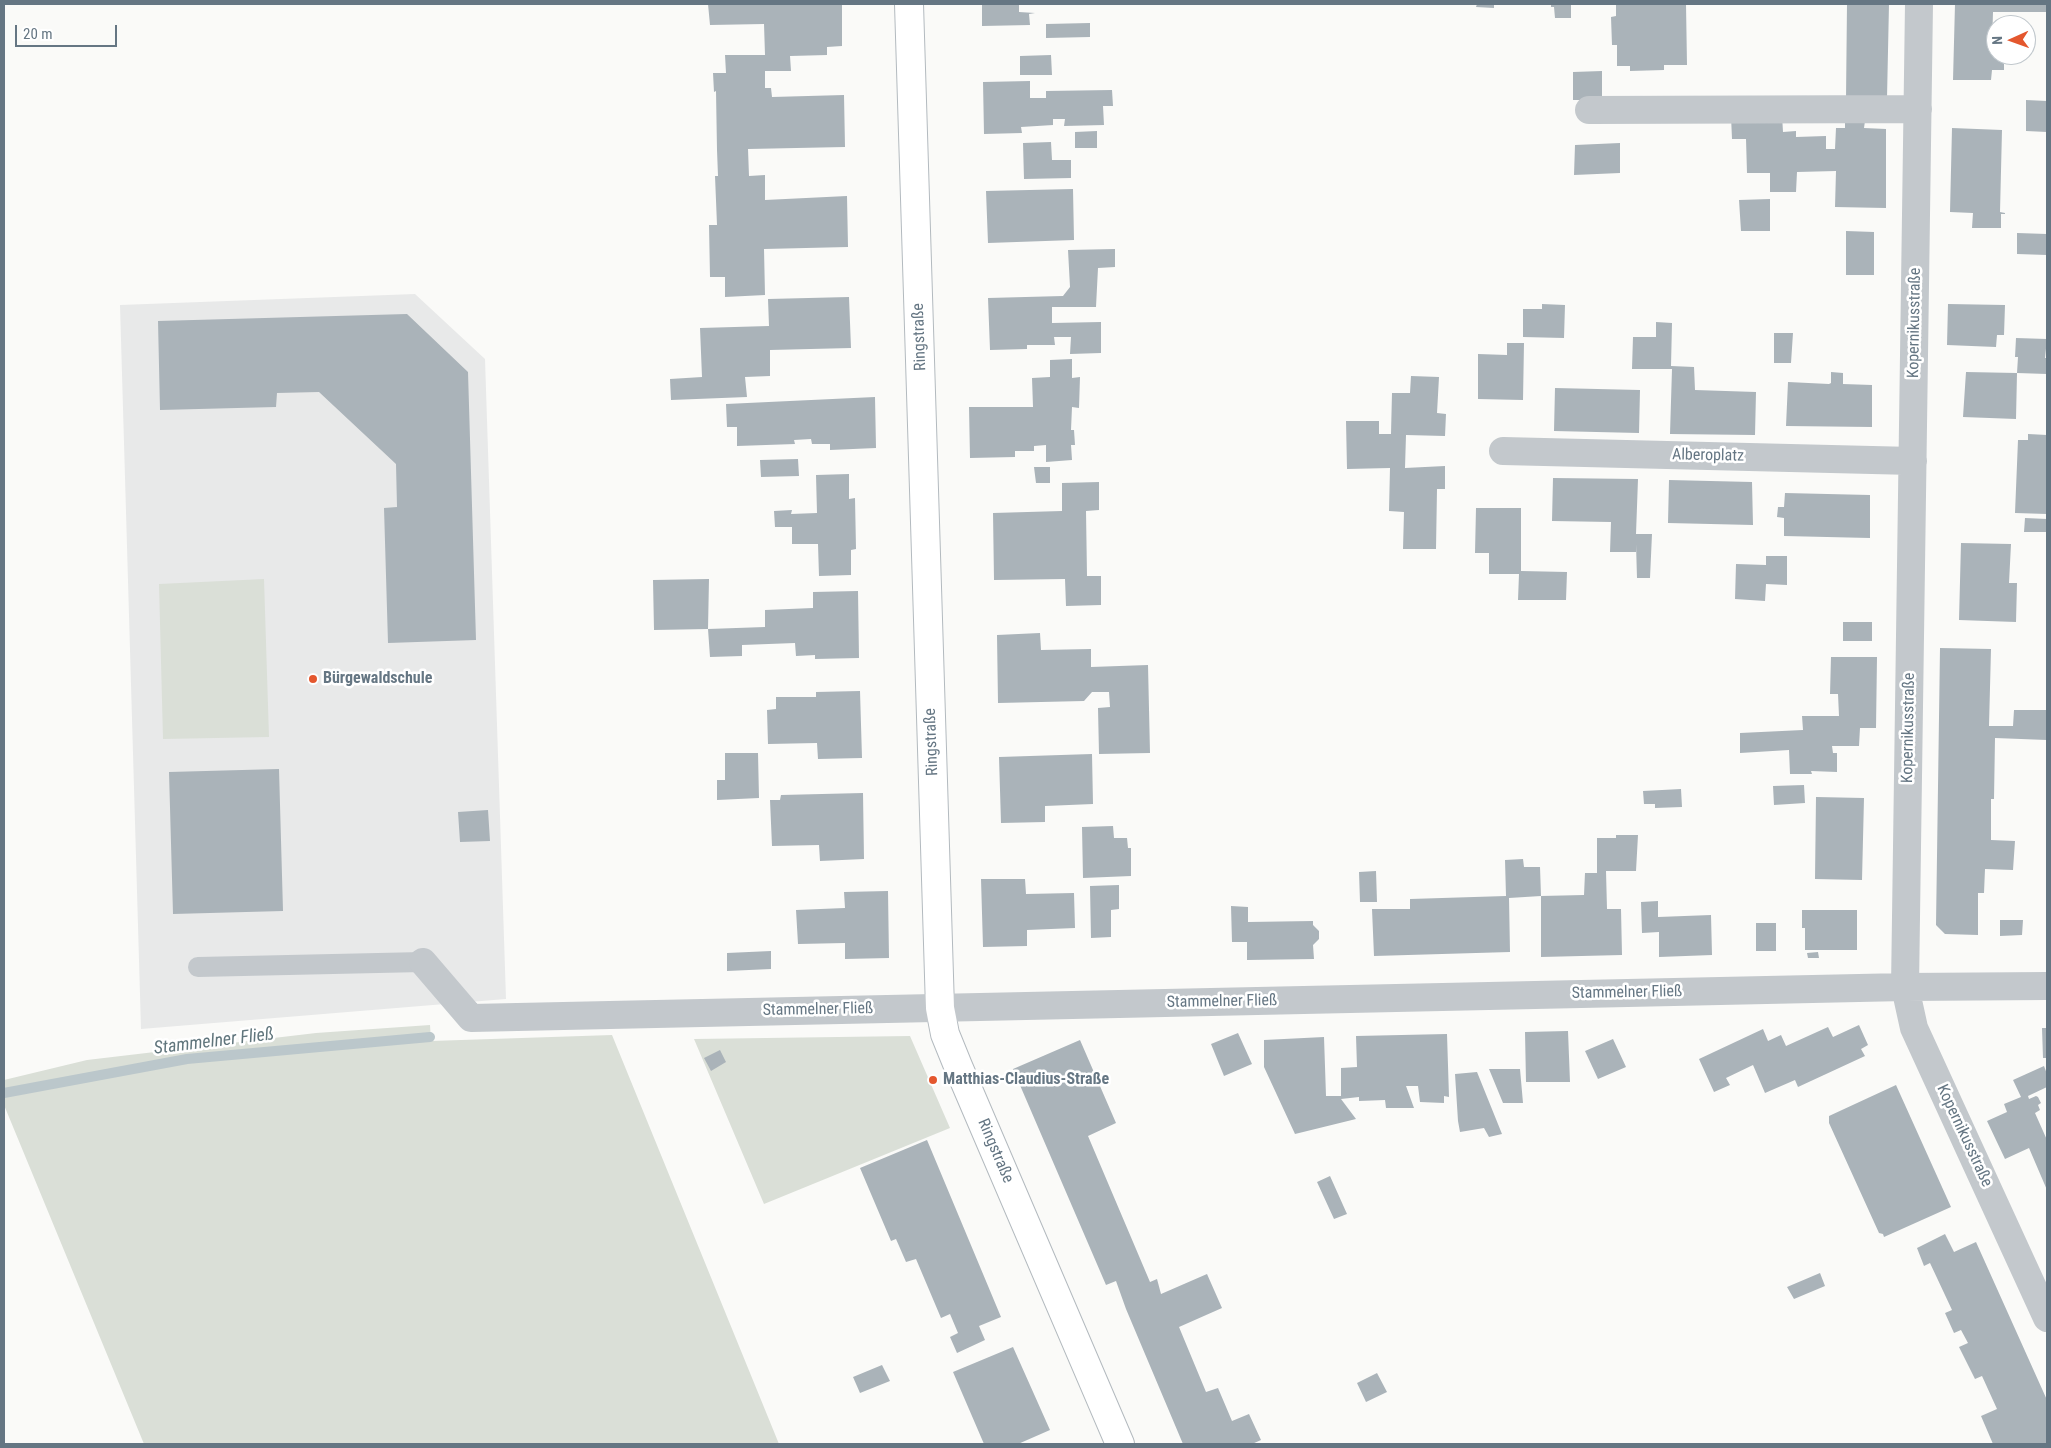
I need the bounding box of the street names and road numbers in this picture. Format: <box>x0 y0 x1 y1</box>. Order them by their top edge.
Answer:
street label: Kopernikusstraße <box>1904 268 1926 378</box>
street label: Ringstraße <box>909 303 931 371</box>
street label: Alberoplatz <box>1672 446 1744 466</box>
street label: Kopernikusstraße <box>1898 673 1920 783</box>
street label: Ringstraße <box>921 708 943 776</box>
street label: Stammelner Fließ <box>1572 982 1682 1004</box>
street label: Stammelner Fließ <box>1167 991 1277 1013</box>
street label: Stammelner Fließ <box>763 999 873 1021</box>
street label: Kopernikusstraße <box>1932 1082 1996 1190</box>
street label: Ringstraße <box>973 1116 1017 1186</box>

